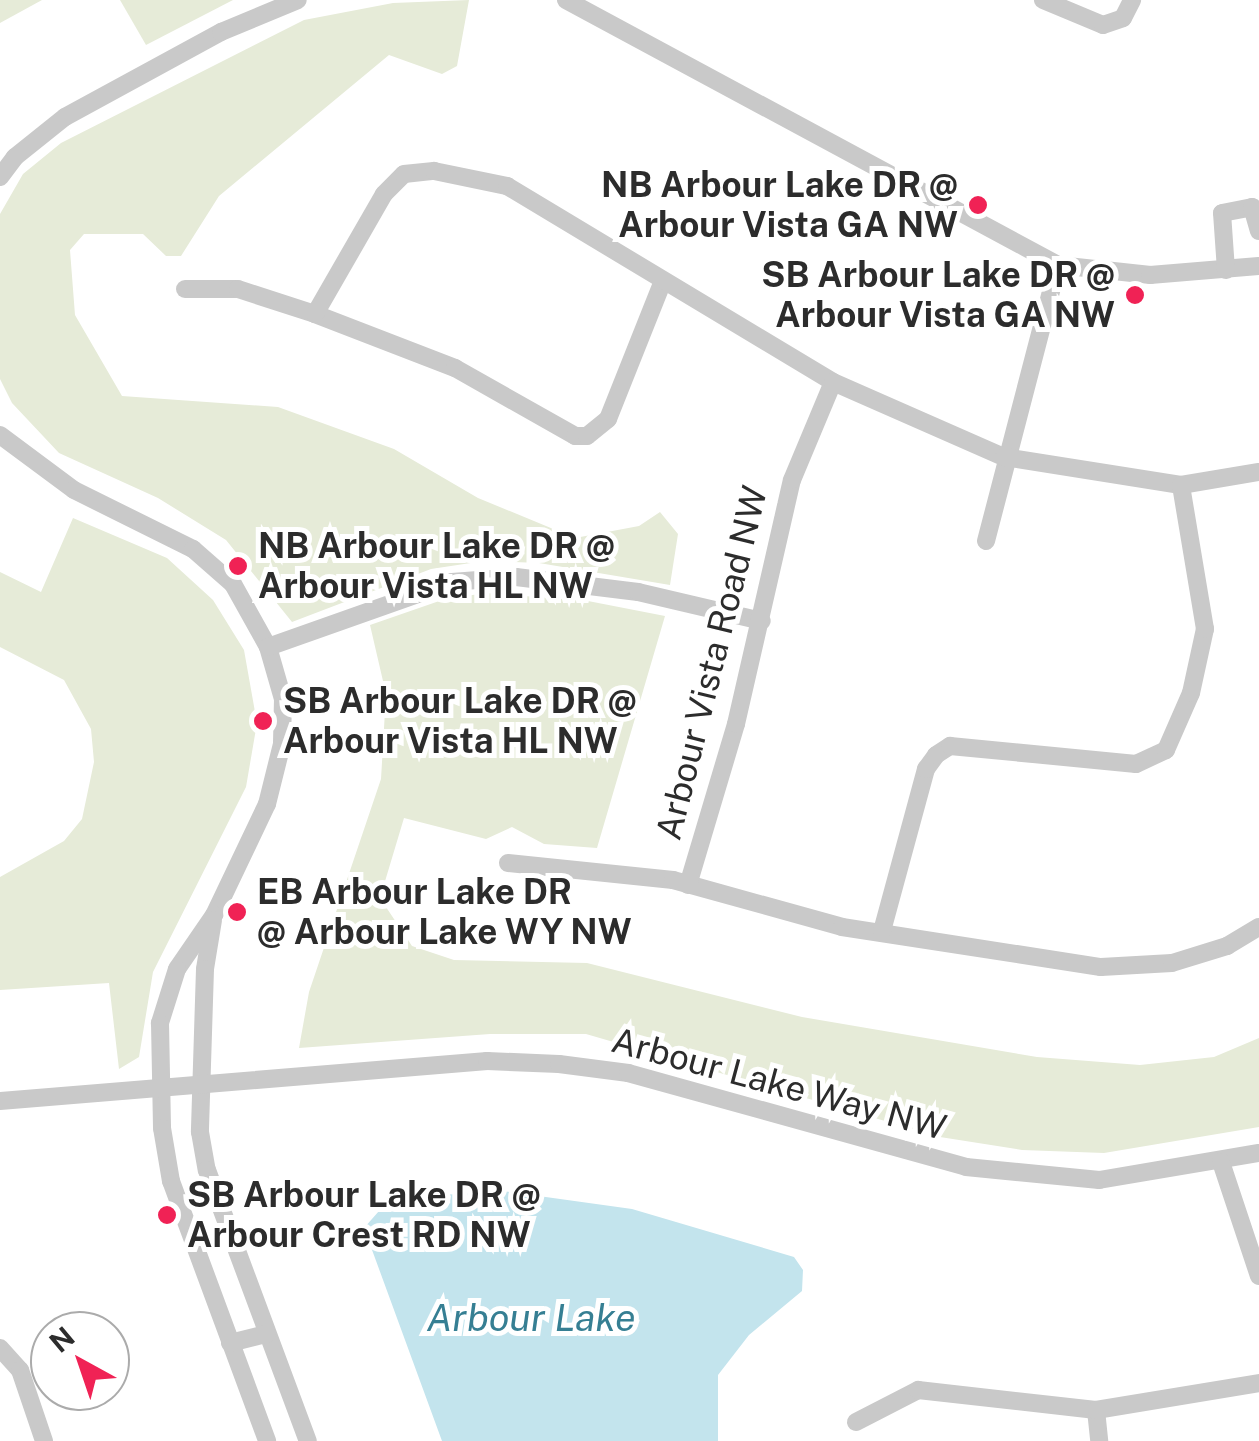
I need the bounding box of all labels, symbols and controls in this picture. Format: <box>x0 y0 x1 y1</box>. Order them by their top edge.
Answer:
place label: NB Arbour Lake DR @ Arbour Vista GA NW <box>601 164 958 246</box>
marker: NB Arbour Lake DR @ Arbour Vista GA NW <box>967 194 989 216</box>
place label: SB Arbour Lake DR @ Arbour Vista GA NW <box>761 254 1115 336</box>
marker: SB Arbour Lake DR @ Arbour Vista GA NW <box>1124 284 1146 306</box>
street label: Arbour Vista Road NW <box>648 481 776 845</box>
place label: NB Arbour Lake DR @ Arbour Vista HL NW <box>258 525 615 607</box>
marker: NB Arbour Lake DR @ Arbour Vista HL NW <box>227 555 249 577</box>
place label: SB Arbour Lake DR @ Arbour Vista HL NW <box>283 680 637 762</box>
marker: SB Arbour Lake DR @ Arbour Vista HL NW <box>252 710 274 732</box>
place label: EB Arbour Lake DR @ Arbour Lake WY NW <box>257 871 633 953</box>
marker: EB Arbour Lake DR @ Arbour Lake WY NW <box>226 901 248 923</box>
street label: Arbour Lake Way NW <box>607 1019 951 1149</box>
place label: SB Arbour Lake DR @ Arbour Crest RD NW <box>187 1174 541 1256</box>
marker: SB Arbour Lake DR @ Arbour Crest RD NW <box>156 1204 178 1226</box>
water label: Arbour Lake <box>426 1295 636 1341</box>
north arrow <box>30 1311 130 1411</box>
text: N <box>43 1319 81 1359</box>

